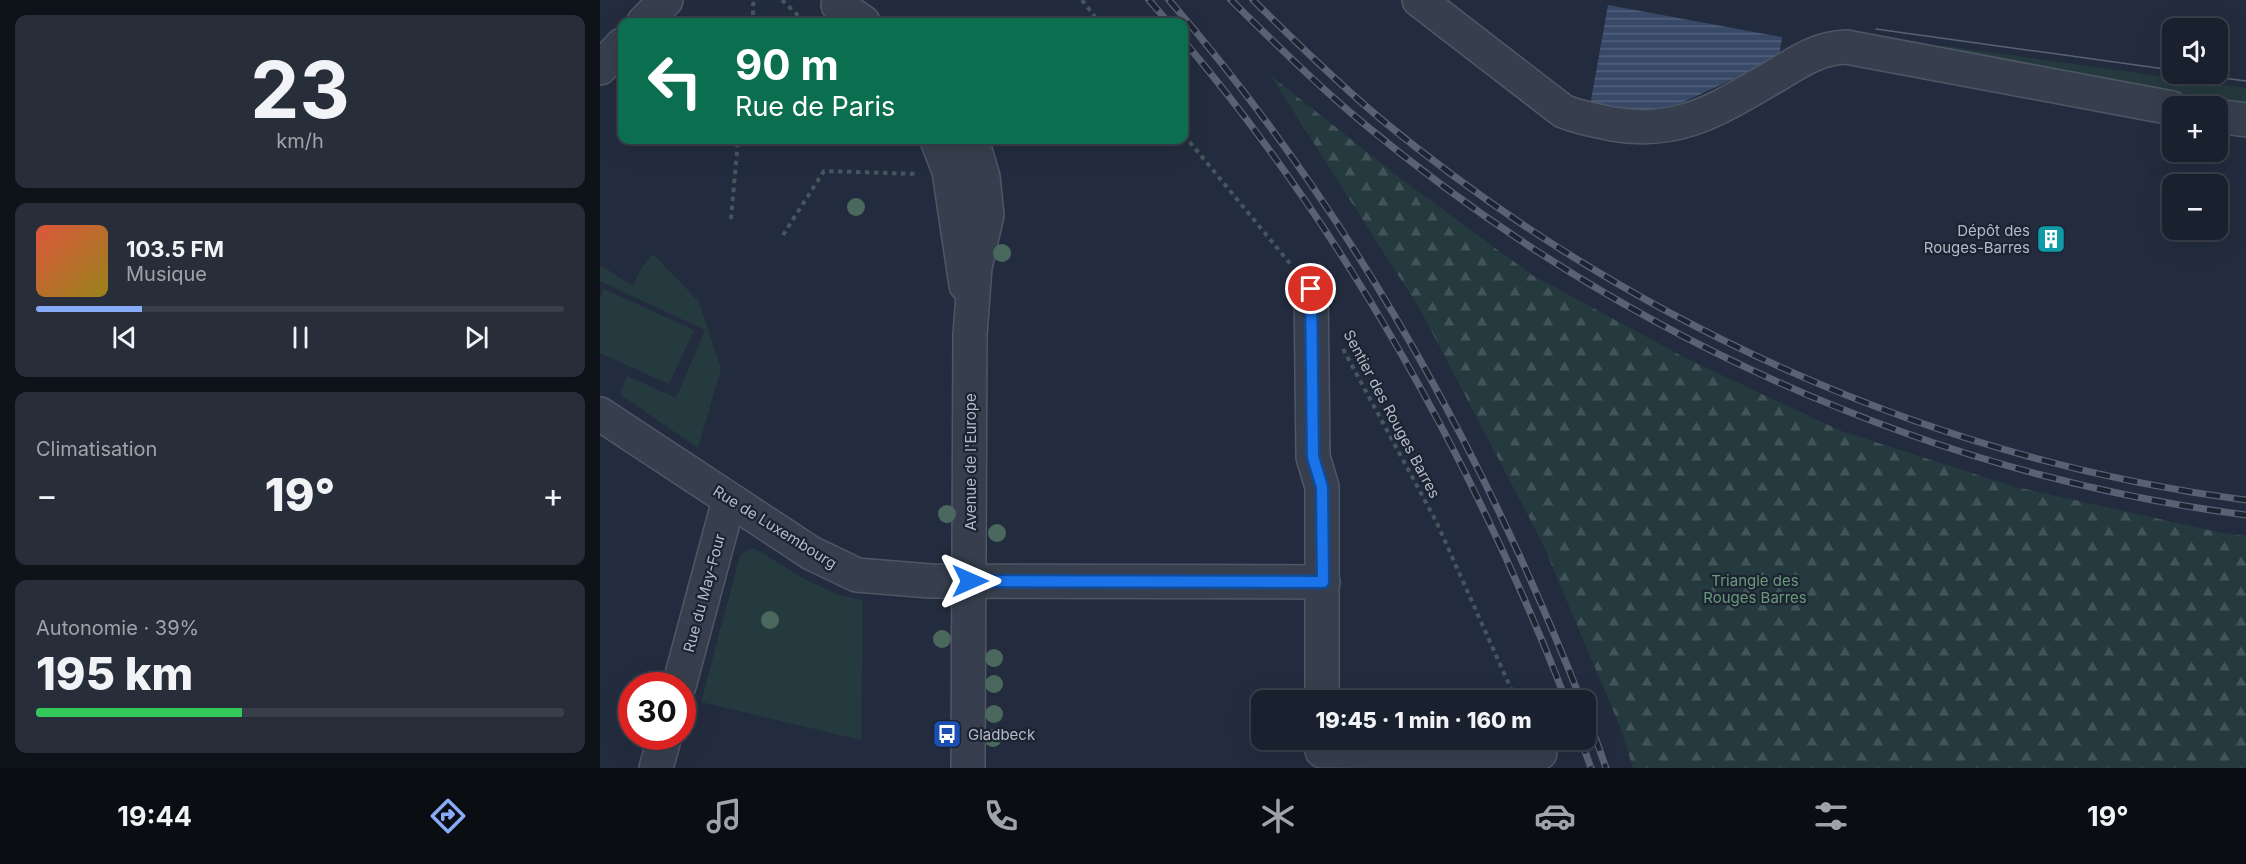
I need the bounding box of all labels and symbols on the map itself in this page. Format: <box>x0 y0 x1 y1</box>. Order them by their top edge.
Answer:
place label: Dépôt des Rouges-Barres <box>1924 221 2030 257</box>
building icon: Dépôt des Rouges-Barres <box>2035 223 2067 255</box>
pin <box>1285 263 1336 314</box>
street label: Sentier des Rouges Barres <box>1339 327 1445 502</box>
street label: Avenue de l'Europe <box>961 393 980 531</box>
street label: Rue de Luxembourg <box>710 481 840 573</box>
street label: Rue du May-Four <box>679 531 729 654</box>
position arrow <box>938 549 1002 613</box>
park label: Triangle des Rouges Barres <box>1703 571 1807 607</box>
speed limit sign: 30 <box>618 672 696 750</box>
bus stop icon: Gladbeck <box>931 718 963 750</box>
place label: Gladbeck <box>968 725 1036 744</box>

